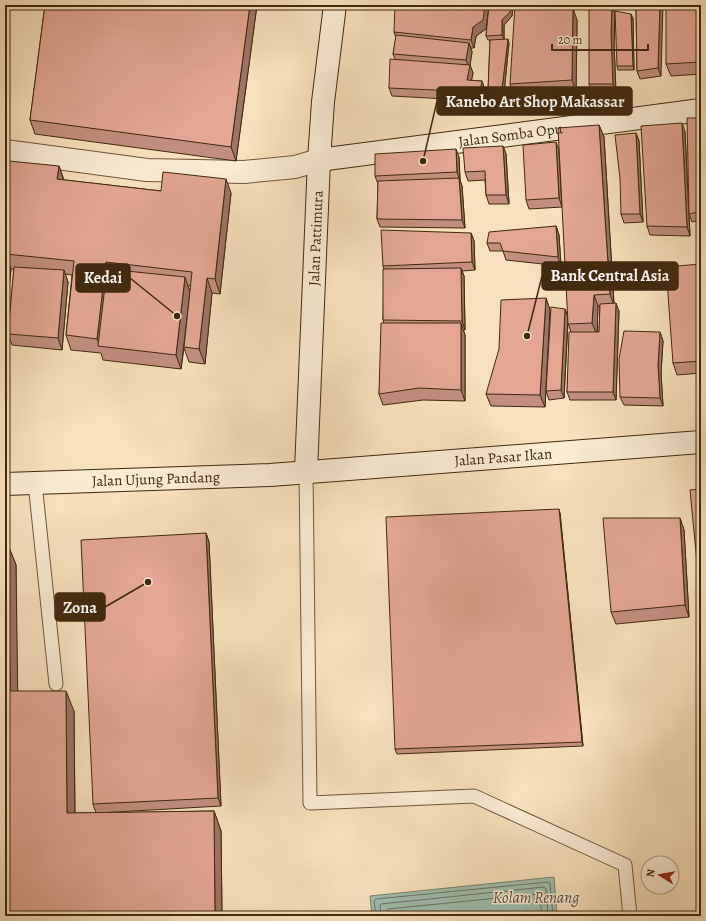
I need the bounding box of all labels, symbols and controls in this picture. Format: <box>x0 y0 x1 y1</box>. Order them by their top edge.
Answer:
scale bar <box>552 26 648 52</box>
text: 20 m <box>558 32 582 48</box>
callout: Kanebo Art Shop Makassar <box>437 87 632 115</box>
text: Kanebo Art Shop Makassar <box>446 91 625 113</box>
street label: Jalan Somba Opu <box>457 118 565 152</box>
street label: Jalan Pattimura <box>304 190 328 286</box>
callout: Bank Central Asia <box>542 262 678 290</box>
callout: Kedai <box>76 264 130 292</box>
text: Bank Central Asia <box>550 265 670 287</box>
text: Kedai <box>84 267 122 289</box>
street label: Jalan Pasar Ikan <box>454 443 553 471</box>
street label: Jalan Ujung Pandang <box>92 467 221 491</box>
callout: Zona <box>55 593 105 621</box>
text: Zona <box>63 597 97 619</box>
north arrow <box>640 855 680 895</box>
text: N <box>643 868 659 879</box>
water label: Kolam Renang <box>493 887 579 909</box>

